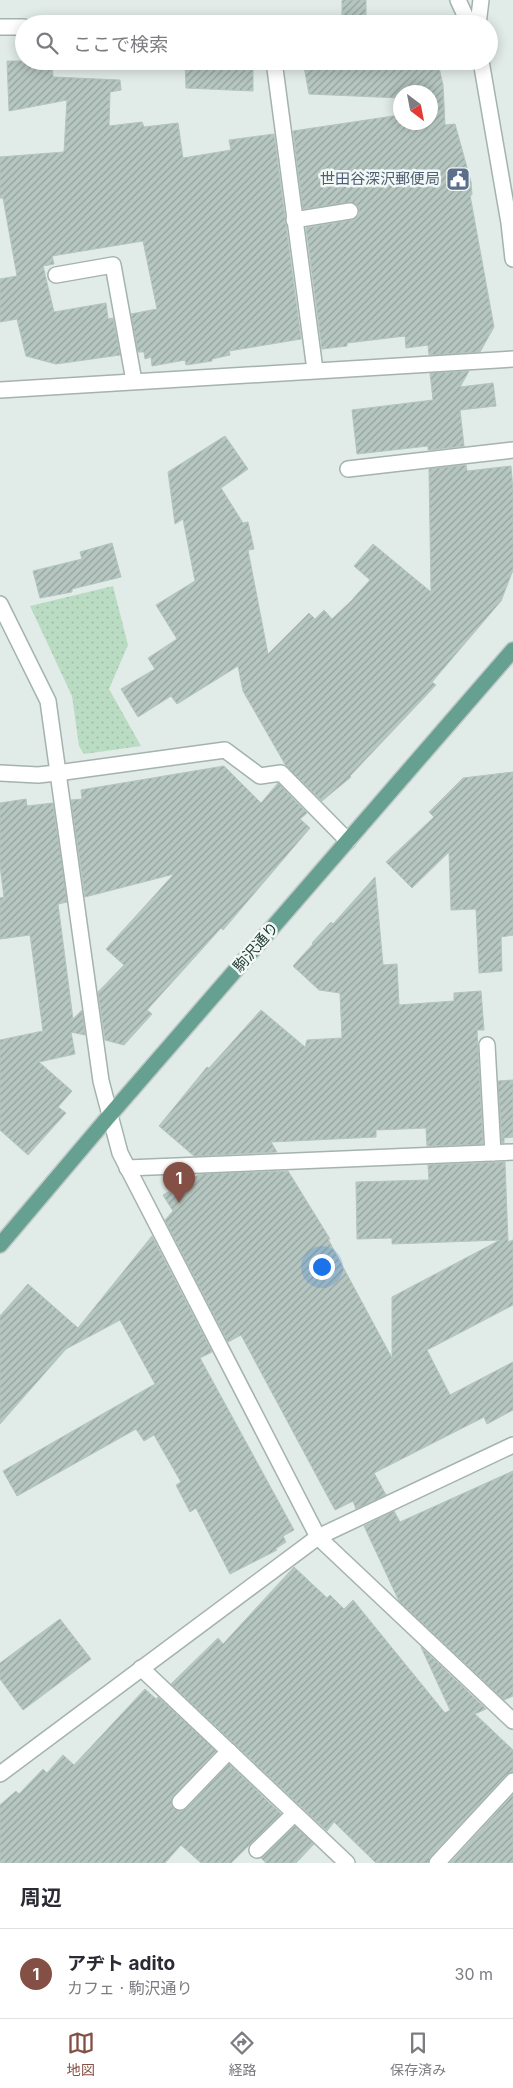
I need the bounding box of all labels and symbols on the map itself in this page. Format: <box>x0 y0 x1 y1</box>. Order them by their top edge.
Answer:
north arrow <box>393 85 438 130</box>
public building icon: 世田谷深沢郵便局 <box>445 166 471 192</box>
place label: 世田谷深沢郵便局 <box>320 169 440 188</box>
street label: 駒沢通り <box>229 918 282 976</box>
pin: 1 <box>163 1162 195 1203</box>
your location <box>309 1254 335 1280</box>

